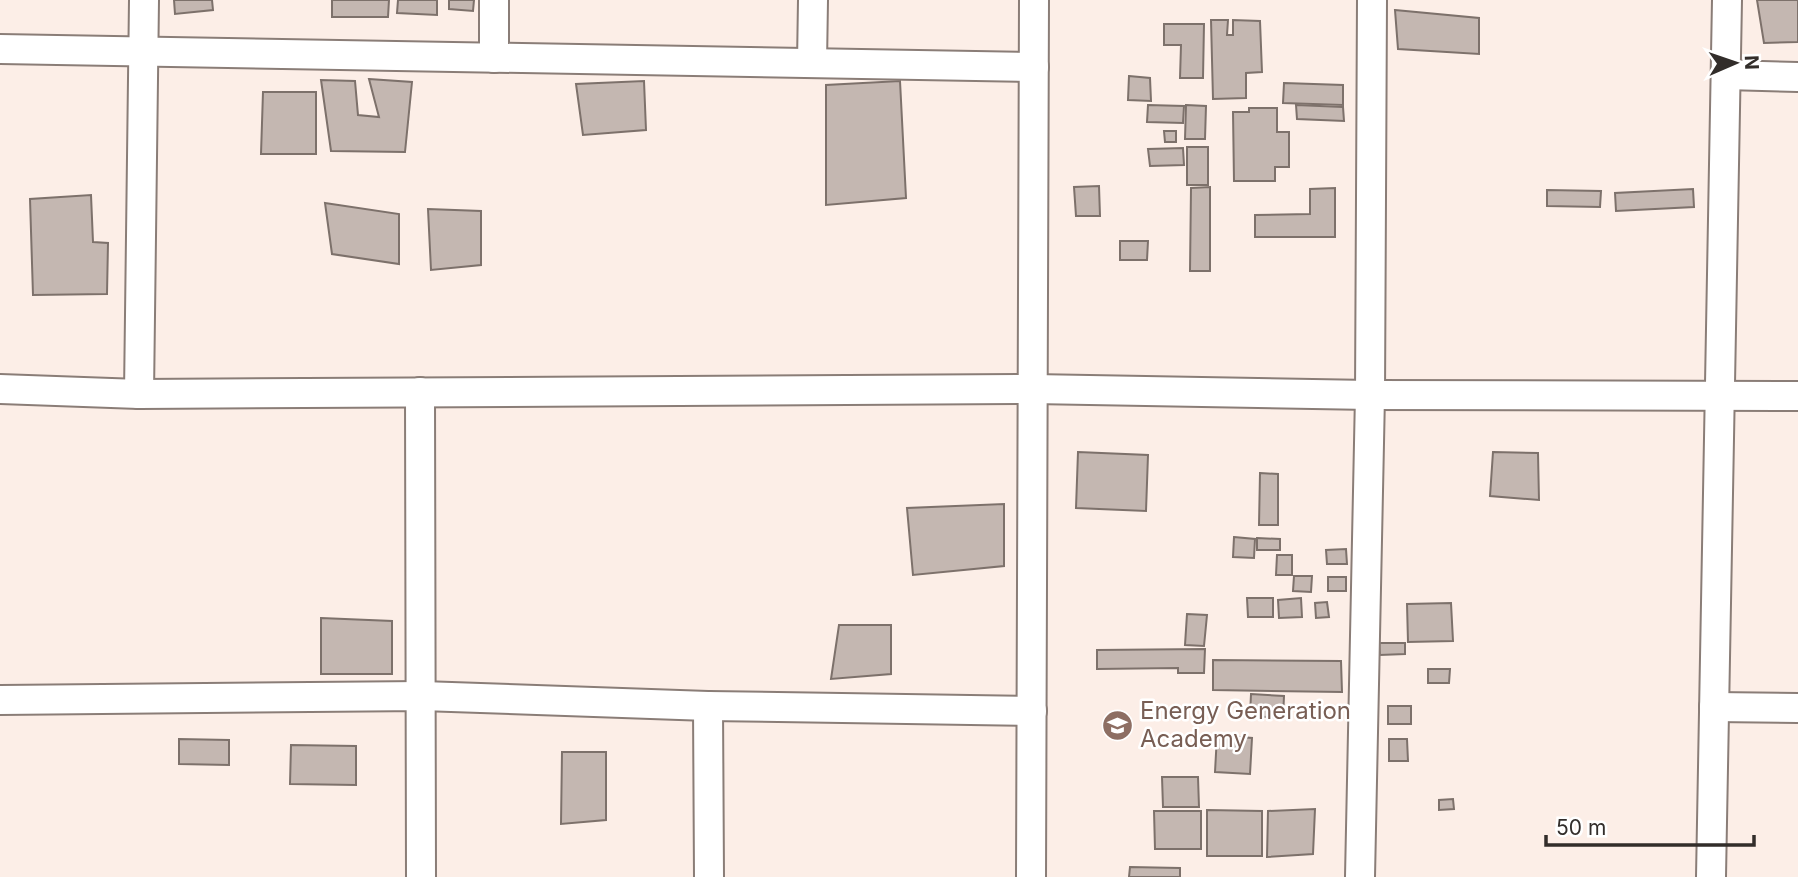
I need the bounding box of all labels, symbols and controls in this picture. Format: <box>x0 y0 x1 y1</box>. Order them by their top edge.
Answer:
north arrow <box>1700 28 1770 98</box>
text: N <box>1740 55 1763 70</box>
place label: Energy Generation Academy <box>1140 696 1351 753</box>
school or university icon: Energy Generation Academy <box>1100 708 1134 742</box>
scale bar <box>1546 804 1754 848</box>
text: 50 m <box>1556 815 1606 840</box>

